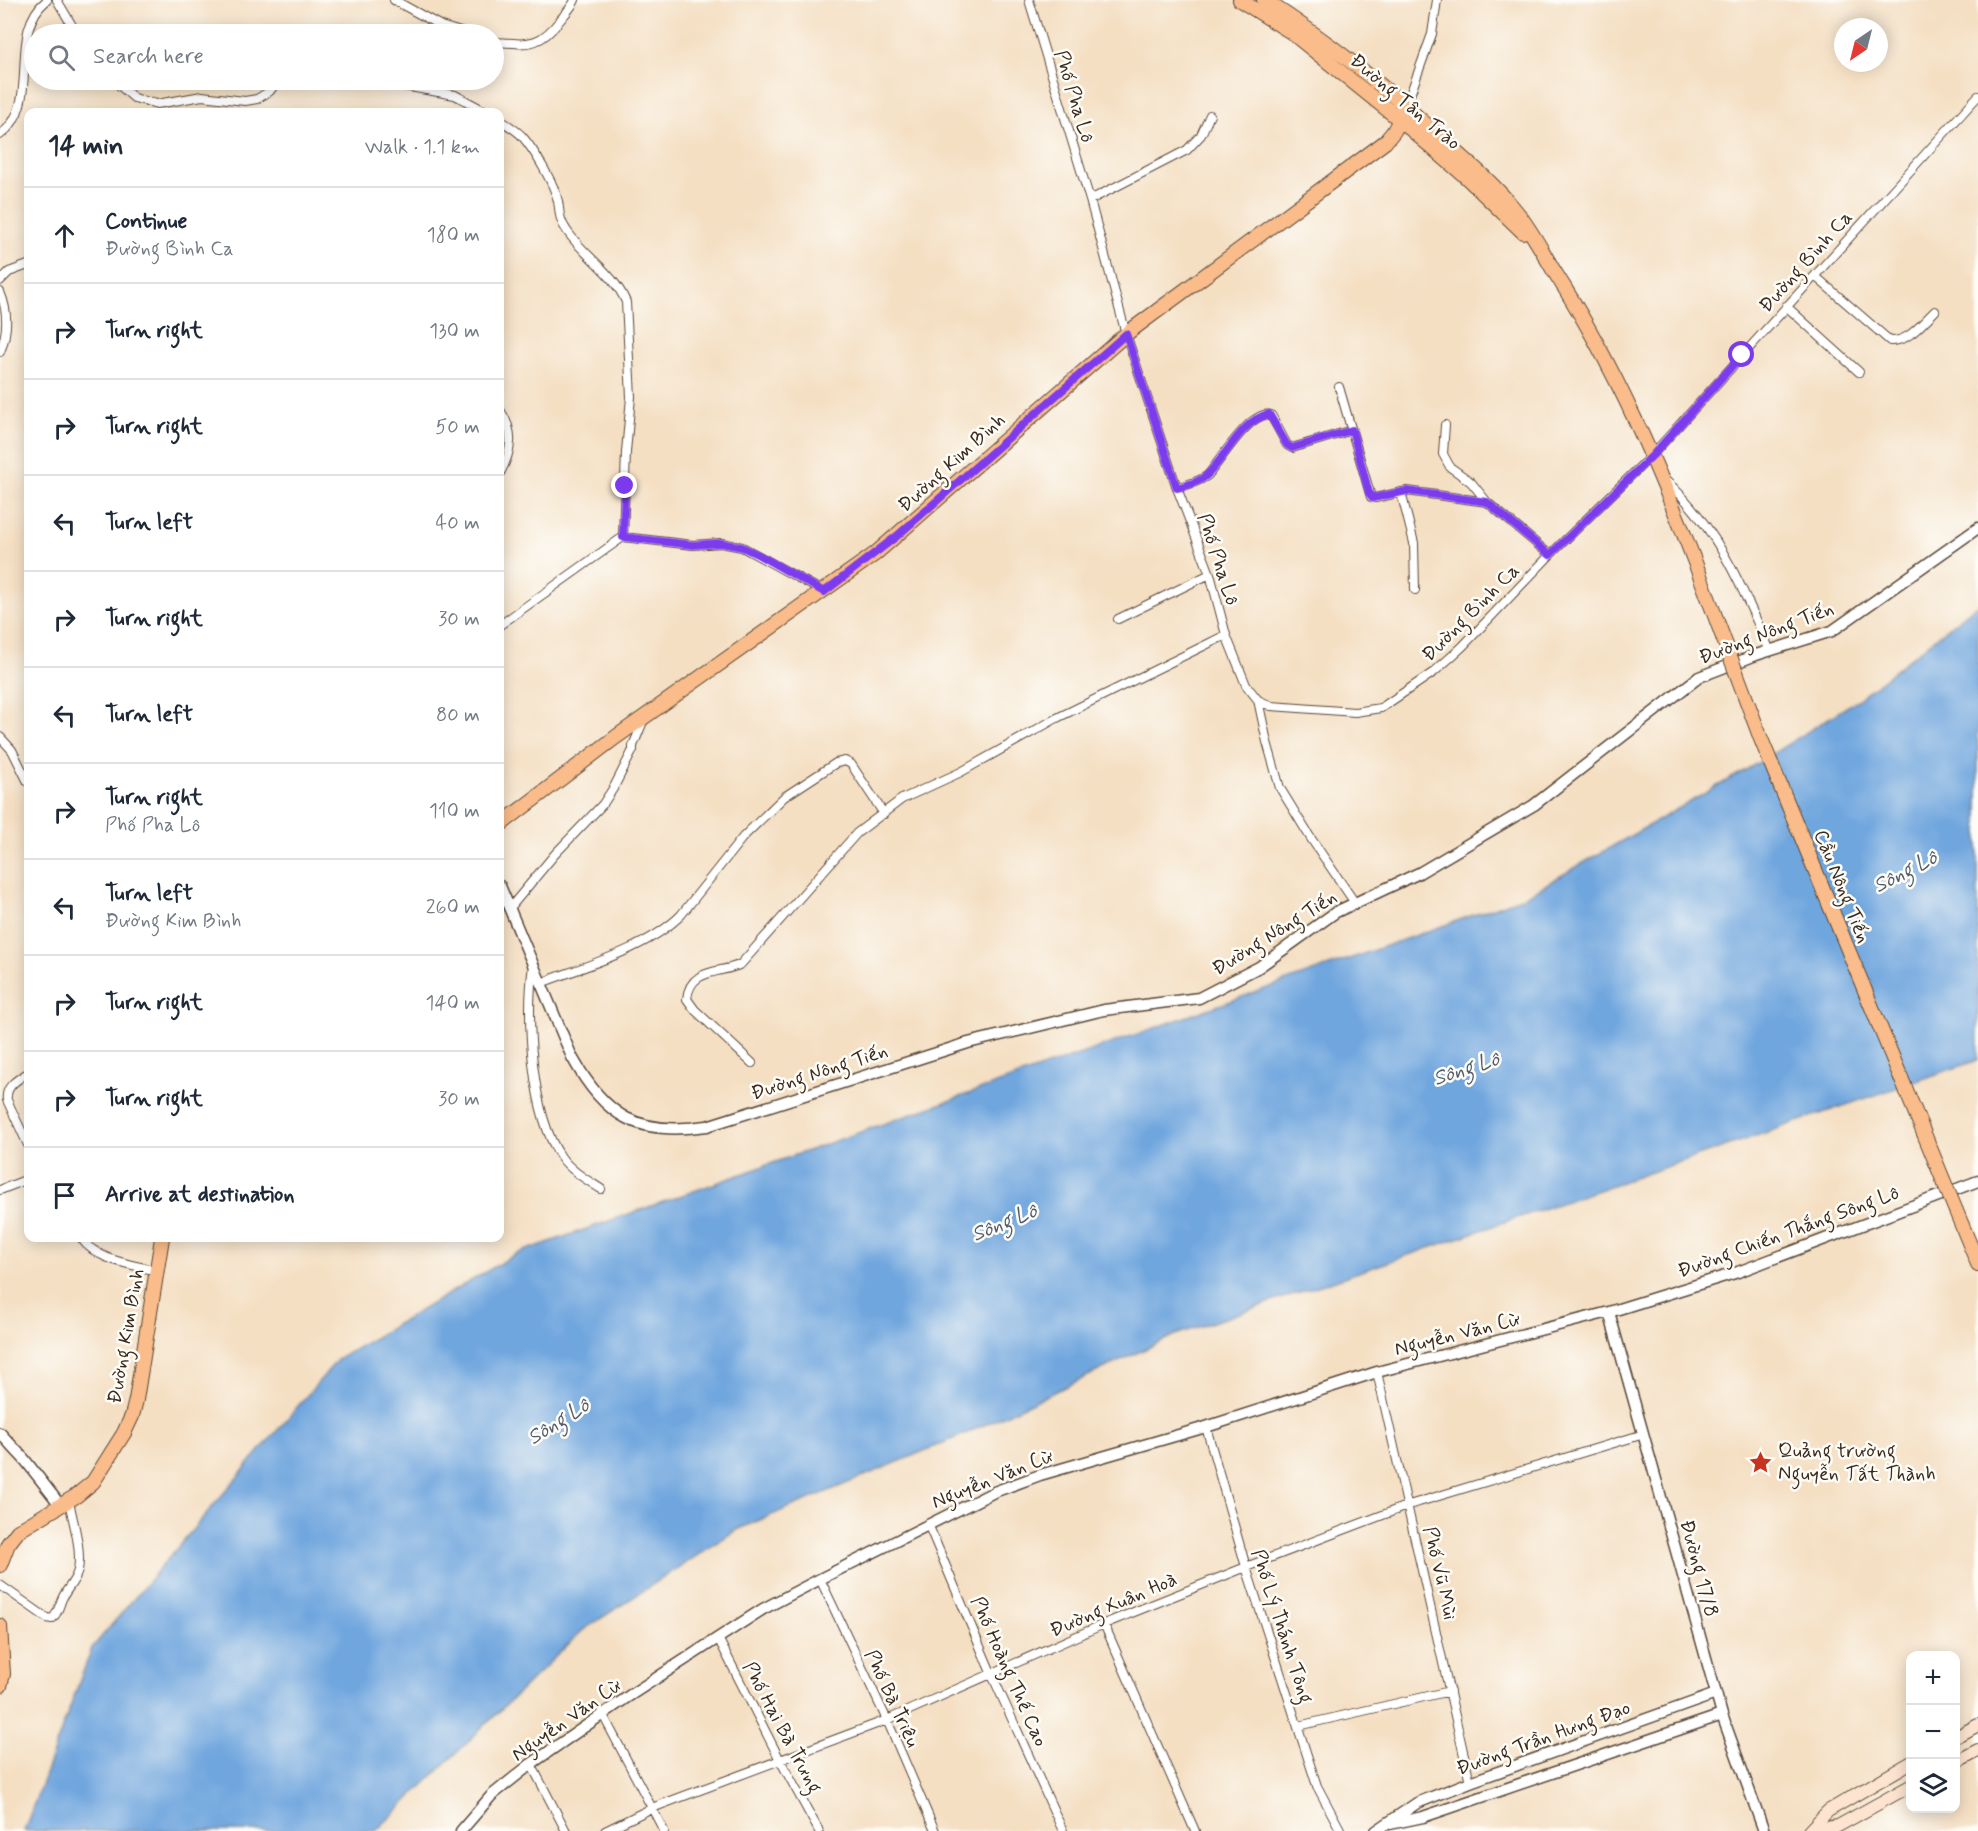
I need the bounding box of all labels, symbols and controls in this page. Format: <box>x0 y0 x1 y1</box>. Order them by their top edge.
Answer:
north arrow <box>1834 18 1888 72</box>
search box <box>24 24 504 90</box>
icon: search <box>45 41 78 74</box>
text: Search here <box>93 43 204 71</box>
street label: Phố Pha Lô <box>1047 47 1100 146</box>
street label: Đường Tân Trào <box>1342 48 1466 158</box>
text: 14 min <box>48 130 124 164</box>
text: Walk · 1.1 km <box>365 134 480 161</box>
street label: Đường Bình Ca <box>1753 205 1861 320</box>
text: Continue <box>105 208 187 236</box>
icon: ahead <box>48 219 81 252</box>
text: 180 m <box>427 222 480 249</box>
text: Đường Bình Ca <box>105 236 233 263</box>
icon: right <box>48 315 81 348</box>
text: Turn right <box>105 317 203 345</box>
text: 130 m <box>429 318 480 345</box>
route start <box>1728 341 1754 367</box>
street label: Đường Kim Bình <box>892 407 1013 520</box>
icon: right <box>48 411 81 444</box>
text: Turn right <box>105 413 203 441</box>
text: 50 m <box>435 414 480 441</box>
route end <box>611 472 637 498</box>
icon: left <box>48 507 81 540</box>
text: Turn left <box>105 509 193 537</box>
text: 40 m <box>436 510 480 537</box>
street label: Phố Pha Lô <box>1190 510 1245 609</box>
street label: Đường Bình Ca <box>1416 558 1527 669</box>
street label: Đường Nông Tiến <box>1695 595 1839 673</box>
icon: right <box>48 603 81 636</box>
text: Turn right <box>105 605 203 633</box>
text: 30 m <box>438 606 480 633</box>
icon: left <box>48 699 81 732</box>
text: Turn left <box>105 701 193 729</box>
text: 80 m <box>436 702 480 729</box>
text: Turn right <box>105 784 203 812</box>
icon: right <box>48 795 81 828</box>
text: 110 m <box>429 798 480 825</box>
text: Phố Pha Lô <box>105 812 200 839</box>
street label: Cầu Nông Tiến <box>1805 826 1877 948</box>
water label: Sông Lô <box>1869 843 1944 902</box>
text: Turn left <box>105 880 193 908</box>
street label: Đường Nông Tiến <box>1207 884 1343 984</box>
icon: left <box>48 891 81 924</box>
text: 260 m <box>426 894 480 921</box>
text: Đường Kim Bình <box>105 908 241 935</box>
icon: right <box>48 987 81 1020</box>
text: Turn right <box>105 989 203 1017</box>
text: 140 m <box>426 990 480 1017</box>
street label: Đường Nông Tiến <box>748 1038 892 1109</box>
water label: Sông Lô <box>1430 1045 1505 1095</box>
icon: right <box>48 1083 81 1116</box>
text: Turn right <box>105 1085 203 1113</box>
text: 30 m <box>438 1086 480 1113</box>
icon: arrive <box>48 1179 81 1212</box>
street label: Đường Chiến Thắng Sông Lô <box>1674 1180 1904 1287</box>
text: Arrive at destination <box>105 1181 295 1209</box>
water label: Sông Lô <box>968 1197 1043 1251</box>
street label: Đường Kim Bình <box>101 1267 154 1406</box>
street label: Nguyễn Văn Cừ <box>1392 1306 1524 1365</box>
water label: Sông Lô <box>522 1391 597 1453</box>
place label: Quảng trường Nguyễn Tất Thành <box>1778 1438 1936 1490</box>
street label: Nguyễn Văn Cừ <box>928 1443 1058 1518</box>
place icon: Quảng trường Nguyễn Tất Thành <box>1747 1449 1773 1475</box>
street label: Đường 17/8 <box>1671 1517 1724 1620</box>
street label: Phố Vũ Mùi <box>1416 1524 1463 1623</box>
street label: Phố Lý Thánh Tông <box>1242 1546 1319 1708</box>
street label: Đường Xuân Hoà <box>1046 1566 1182 1646</box>
street label: Phố Hoàng Thế Cao <box>962 1592 1054 1752</box>
street label: Phố Bà Triệu <box>857 1645 926 1752</box>
map controls <box>1906 1651 1960 1813</box>
button: + <box>1906 1651 1960 1705</box>
street label: Phố Hai Bà Trưng <box>734 1657 828 1799</box>
street label: Nguyễn Văn Cừ <box>506 1672 628 1770</box>
street label: Đường Trần Hưng Đạo <box>1453 1694 1635 1784</box>
button: − <box>1906 1705 1960 1759</box>
button: layers <box>1906 1759 1960 1813</box>

